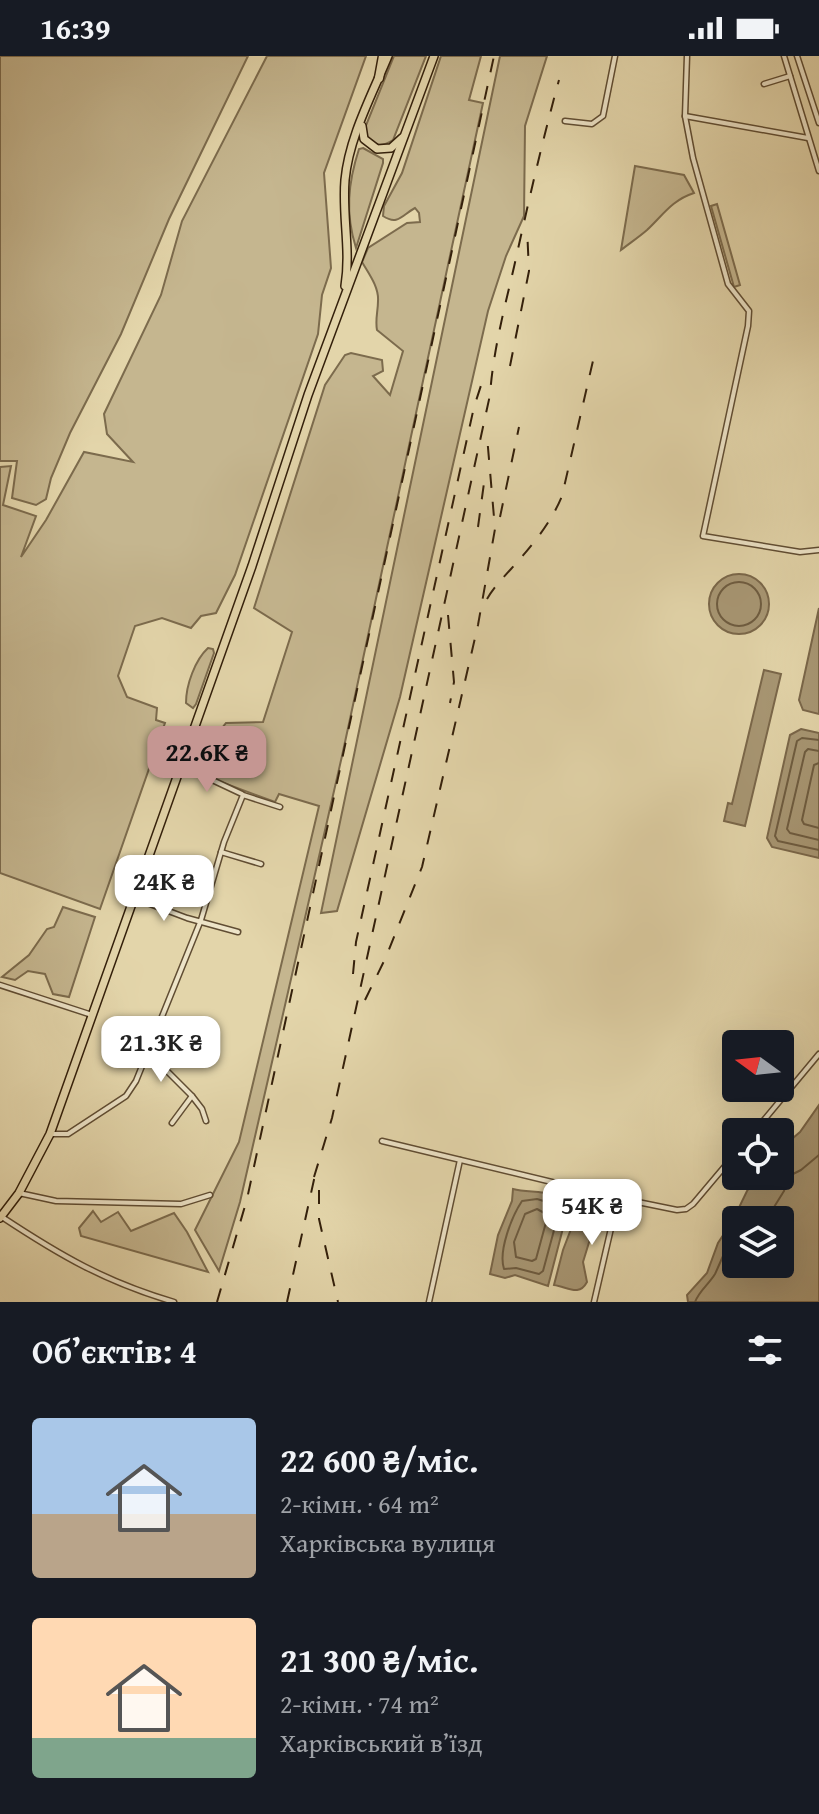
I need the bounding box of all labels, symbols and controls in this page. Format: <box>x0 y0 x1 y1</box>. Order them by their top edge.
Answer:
text: 16:39 <box>40 6 111 50</box>
pin: 22.6K ₴ <box>133 726 281 794</box>
text: 22.6K ₴ <box>165 732 249 771</box>
pin: 24K ₴ <box>108 855 220 923</box>
text: 24K ₴ <box>133 861 195 900</box>
pin: 21.3K ₴ <box>87 1016 235 1084</box>
text: 21.3K ₴ <box>119 1022 203 1061</box>
north arrow <box>722 1030 794 1102</box>
map controls <box>722 1030 794 1278</box>
button: locate <box>722 1118 794 1190</box>
pin: 54K ₴ <box>536 1179 648 1247</box>
text: 54K ₴ <box>561 1185 623 1224</box>
button: layers <box>722 1206 794 1278</box>
text: Об’єктів: 4 <box>32 1326 197 1375</box>
icon: filters <box>743 1328 787 1372</box>
text: 22 600 ₴/міс. <box>280 1435 478 1484</box>
icon: home <box>96 1450 192 1546</box>
text: 2-кімн. · 64 m² <box>280 1484 439 1523</box>
text: Харківська вулиця <box>280 1523 495 1562</box>
text: 21 300 ₴/міс. <box>280 1635 478 1684</box>
icon: home <box>96 1650 192 1746</box>
text: 2-кімн. · 74 m² <box>280 1684 439 1723</box>
text: Харківський в’їзд <box>280 1723 482 1762</box>

